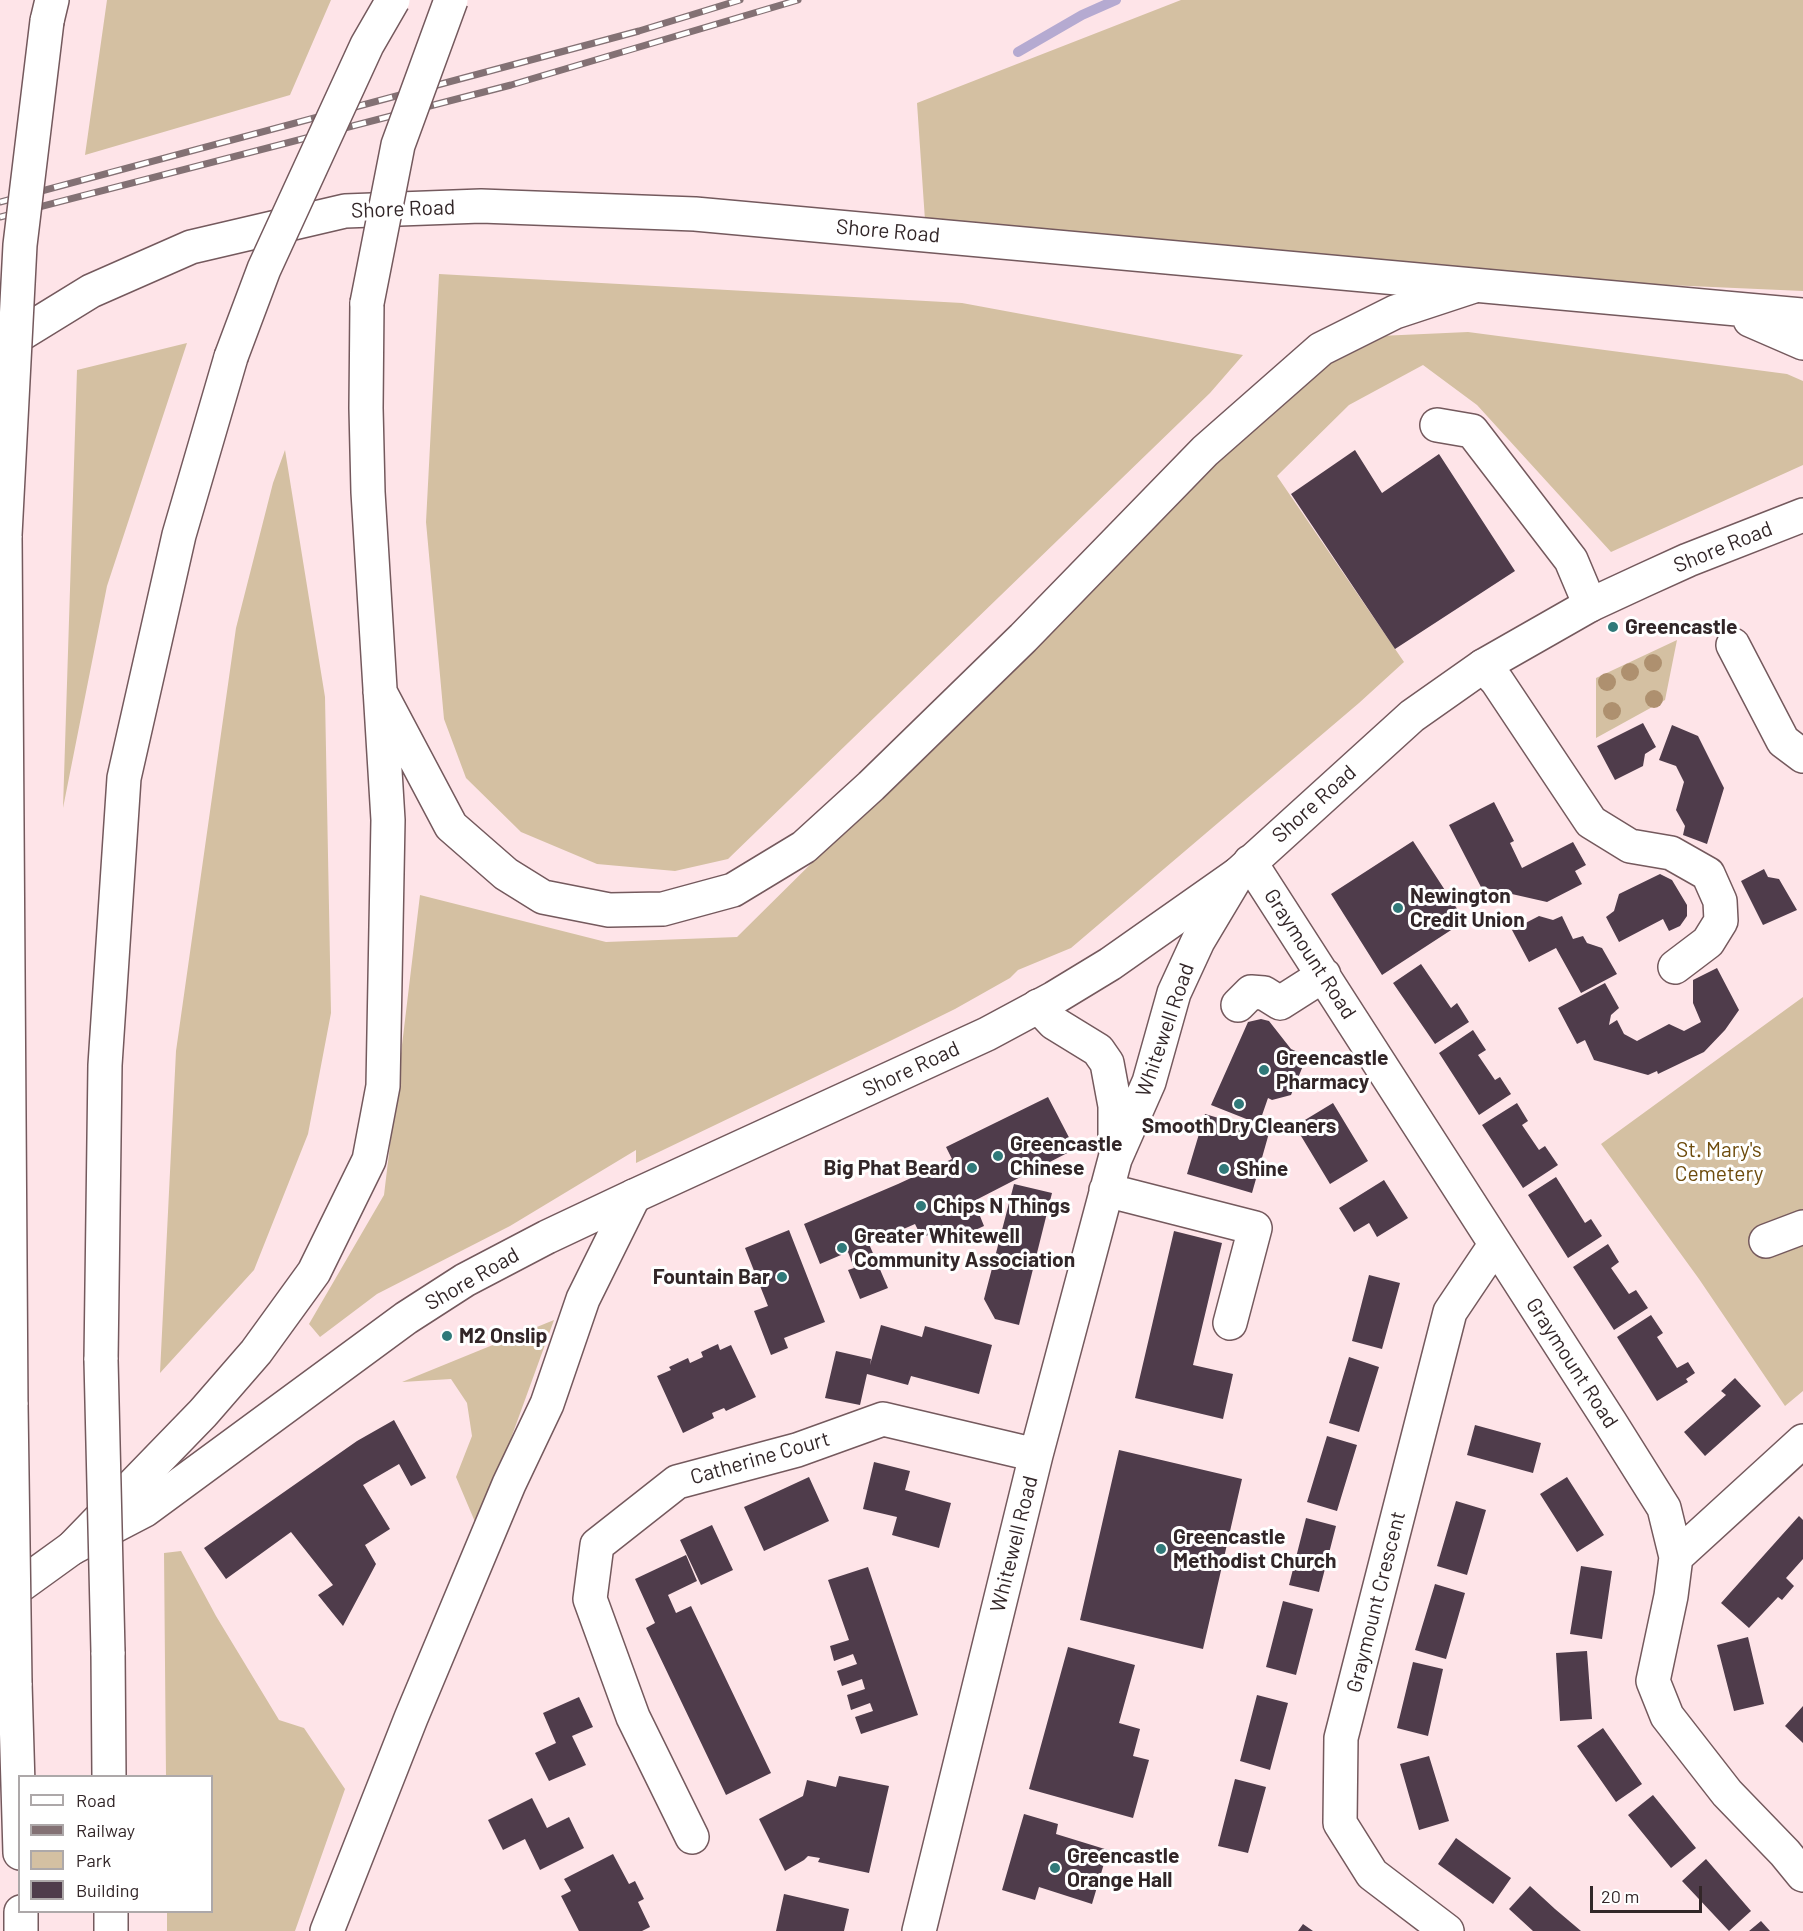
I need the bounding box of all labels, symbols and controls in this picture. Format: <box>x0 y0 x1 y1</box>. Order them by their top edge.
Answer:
street label: Shore Road <box>350 195 456 223</box>
street label: Shore Road <box>835 214 941 248</box>
street label: Shore Road <box>1670 516 1776 578</box>
place label: Greencastle <box>1625 614 1737 640</box>
marker: Greencastle <box>1606 620 1620 634</box>
street label: Shore Road <box>1267 760 1361 848</box>
place label: Newington Credit Union <box>1410 883 1525 933</box>
street label: Graymount Road <box>1259 884 1361 1024</box>
marker: Newington Credit Union <box>1391 901 1405 915</box>
street label: Whitewell Road <box>1130 960 1200 1100</box>
street label: Shore Road <box>858 1036 964 1102</box>
place label: Greencastle Pharmacy <box>1276 1045 1388 1095</box>
marker: Greencastle Pharmacy <box>1257 1063 1271 1077</box>
marker: Smooth Dry Cleaners <box>1232 1097 1246 1111</box>
place label: Smooth Dry Cleaners <box>1142 1113 1336 1139</box>
place label: Greencastle Chinese <box>1010 1131 1122 1181</box>
park label: St. Mary's Cemetery <box>1675 1137 1763 1187</box>
marker: Greencastle Chinese <box>991 1149 1005 1163</box>
place label: Big Phat Beard <box>824 1155 960 1181</box>
place label: Shine <box>1236 1156 1288 1182</box>
marker: Big Phat Beard <box>965 1161 979 1175</box>
marker: Shine <box>1217 1162 1231 1176</box>
place label: Chips N Things <box>933 1193 1070 1219</box>
marker: Chips N Things <box>914 1199 928 1213</box>
place label: Greater Whitewell Community Association <box>854 1223 1075 1273</box>
marker: Greater Whitewell Community Association <box>835 1241 849 1255</box>
street label: Shore Road <box>421 1242 523 1316</box>
place label: Fountain Bar <box>653 1264 770 1290</box>
marker: Fountain Bar <box>775 1270 789 1284</box>
street label: Graymount Road <box>1521 1293 1623 1433</box>
place label: M2 Onslip <box>459 1323 547 1349</box>
marker: M2 Onslip <box>440 1329 454 1343</box>
street label: Catherine Court <box>687 1426 833 1490</box>
street label: Whitewell Road <box>985 1473 1043 1615</box>
street label: Graymount Crescent <box>1341 1509 1411 1695</box>
place label: Greencastle Methodist Church <box>1173 1524 1337 1574</box>
marker: Greencastle Methodist Church <box>1154 1542 1168 1556</box>
legend <box>18 1775 213 1913</box>
text: Road <box>76 1789 116 1811</box>
text: Railway <box>76 1819 135 1841</box>
place label: Greencastle Orange Hall <box>1067 1843 1179 1893</box>
text: Park <box>76 1849 111 1871</box>
marker: Greencastle Orange Hall <box>1048 1861 1062 1875</box>
scale bar <box>1593 1874 1706 1912</box>
text: Building <box>76 1879 139 1901</box>
text: 20 m <box>1601 1885 1639 1907</box>

